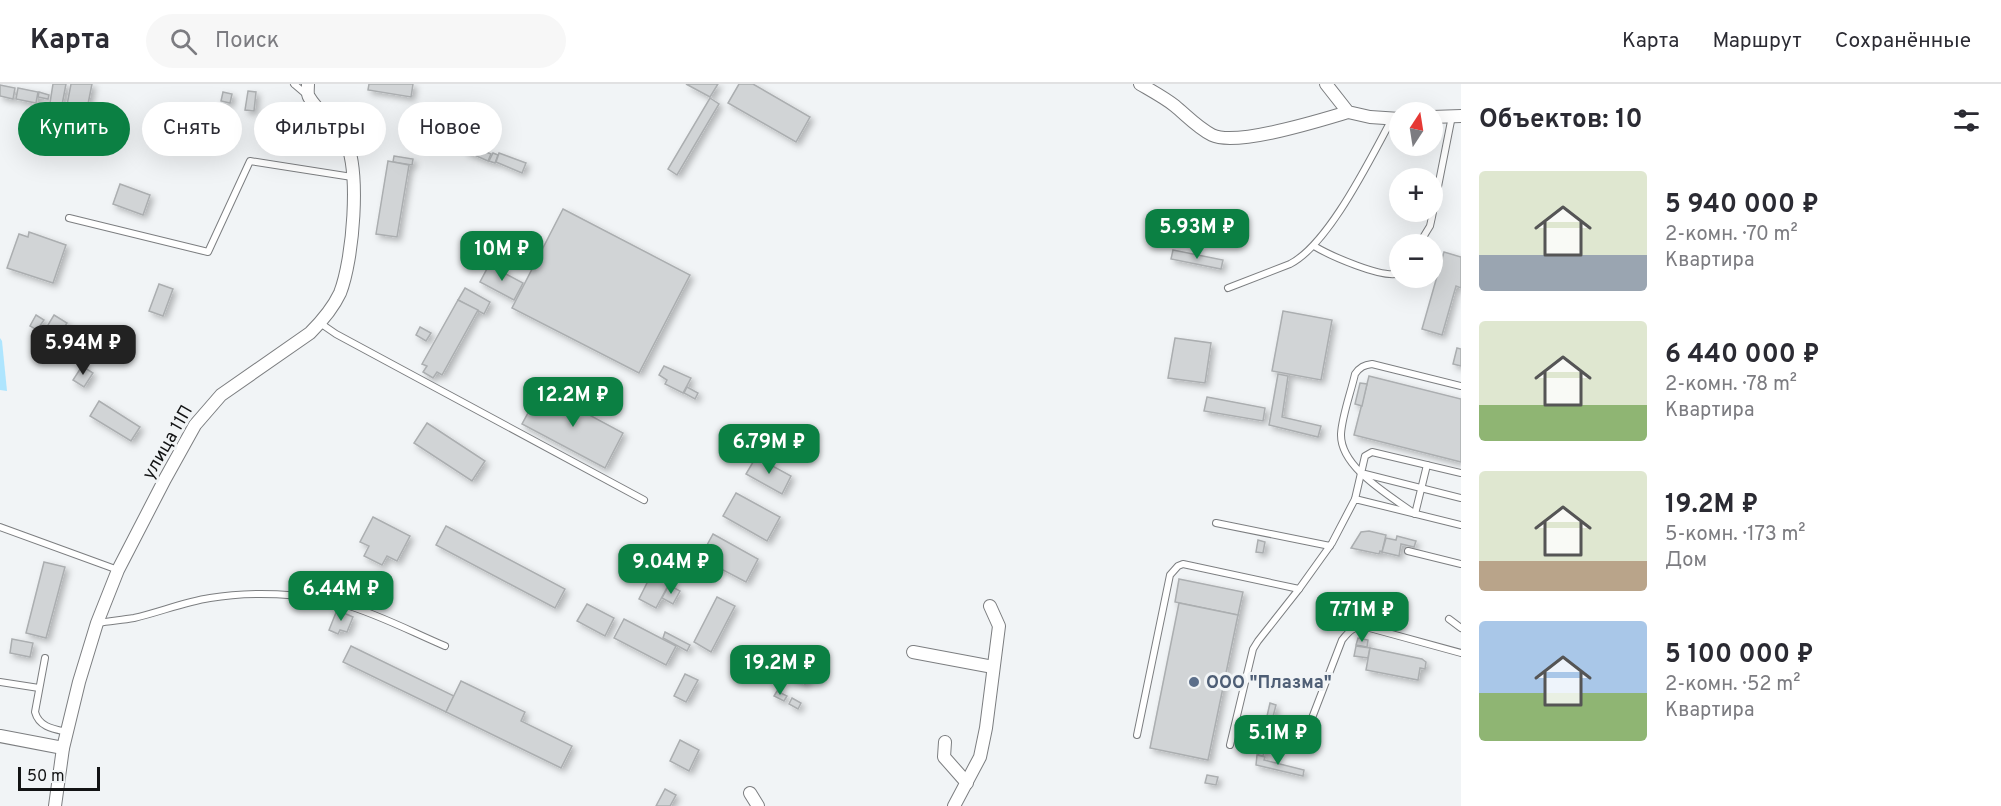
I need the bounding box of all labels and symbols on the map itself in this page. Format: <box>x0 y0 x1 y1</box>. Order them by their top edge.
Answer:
north arrow <box>1389 102 1443 156</box>
pin: 5.93M ₽ <box>1142 209 1252 260</box>
pin: 10M ₽ <box>460 231 544 282</box>
pin: 5.94M ₽ <box>28 325 138 376</box>
pin: 12.2M ₽ <box>518 377 628 428</box>
street label: улица 11П <box>138 402 199 484</box>
pin: 6.79M ₽ <box>714 424 824 475</box>
pin: 9.04M ₽ <box>616 544 726 595</box>
pin: 6.44M ₽ <box>286 571 396 622</box>
pin: 7.71M ₽ <box>1307 592 1417 643</box>
pin: 19.2M ₽ <box>725 645 835 696</box>
place label: ООО "Плазма" <box>1206 672 1332 695</box>
marker: ООО "Плазма" <box>1187 675 1201 689</box>
pin: 5.1M ₽ <box>1229 715 1327 766</box>
scale bar <box>18 764 100 792</box>

